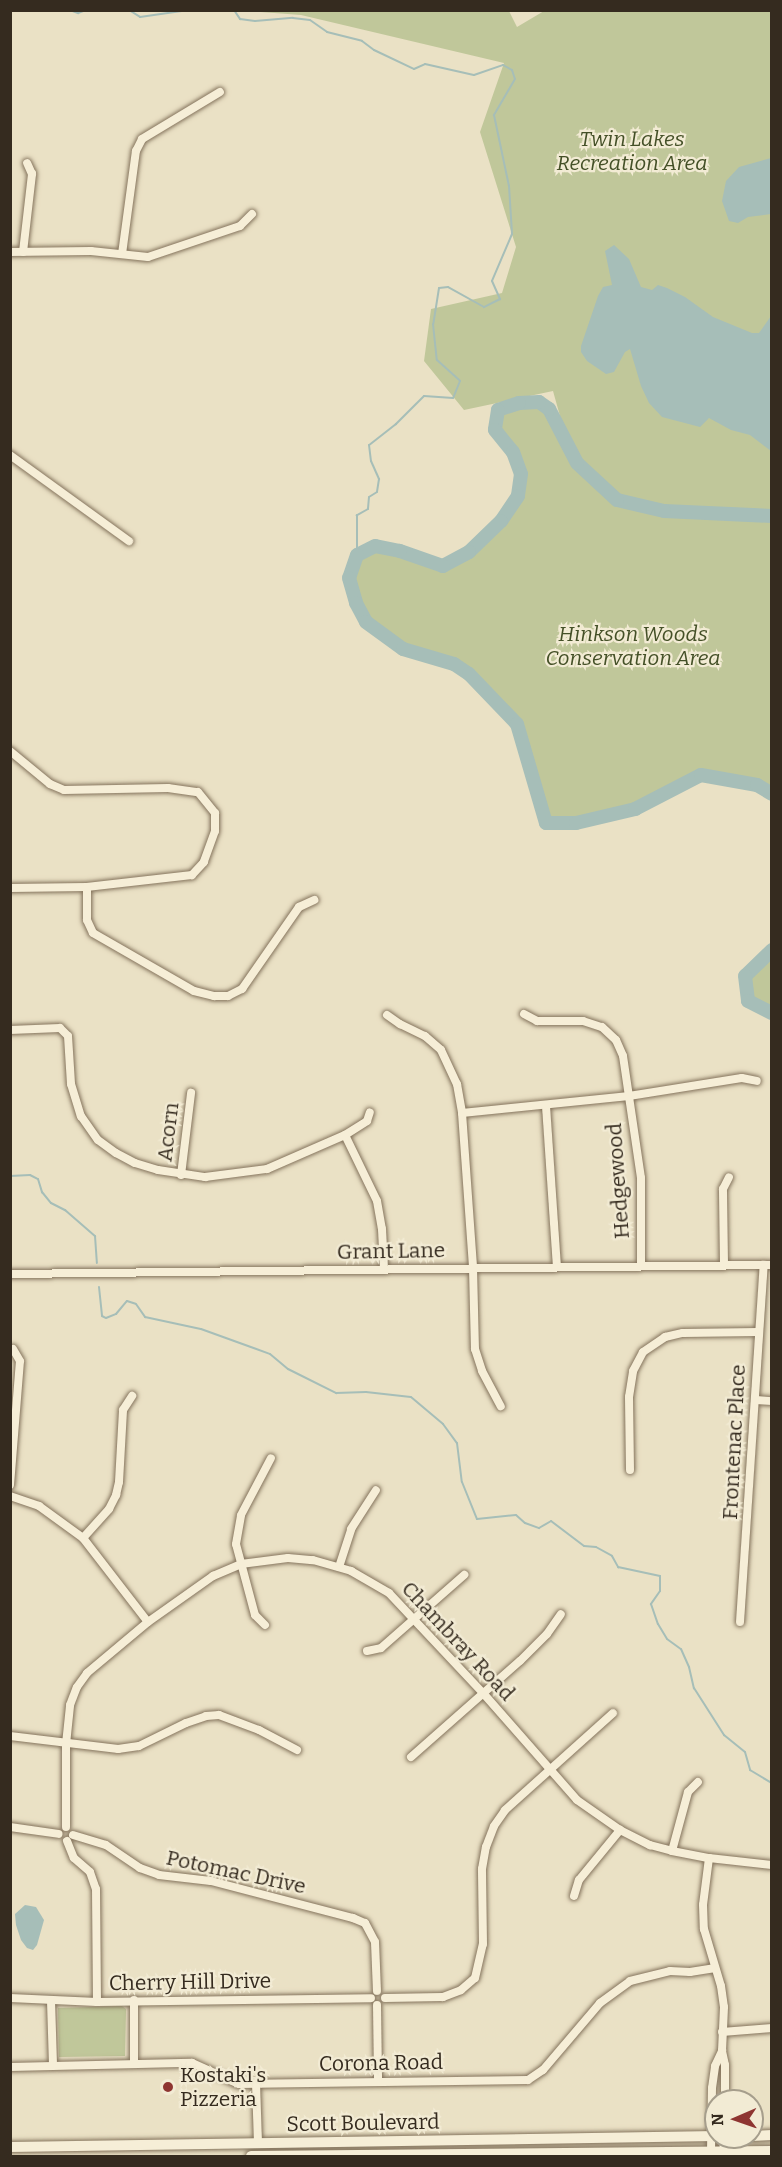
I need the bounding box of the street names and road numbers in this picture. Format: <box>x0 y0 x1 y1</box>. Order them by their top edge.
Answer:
street label: Acorn <box>152 1101 184 1163</box>
street label: Hedgewood <box>601 1122 635 1240</box>
street label: Grant Lane <box>337 1237 445 1265</box>
street label: Frontenac Place <box>717 1364 751 1520</box>
street label: Chambray Road <box>396 1576 520 1706</box>
street label: Potomac Drive <box>164 1845 308 1899</box>
street label: Cherry Hill Drive <box>109 1968 271 1996</box>
street label: Corona Road <box>319 2049 443 2077</box>
street label: Scott Boulevard <box>286 2109 440 2137</box>

